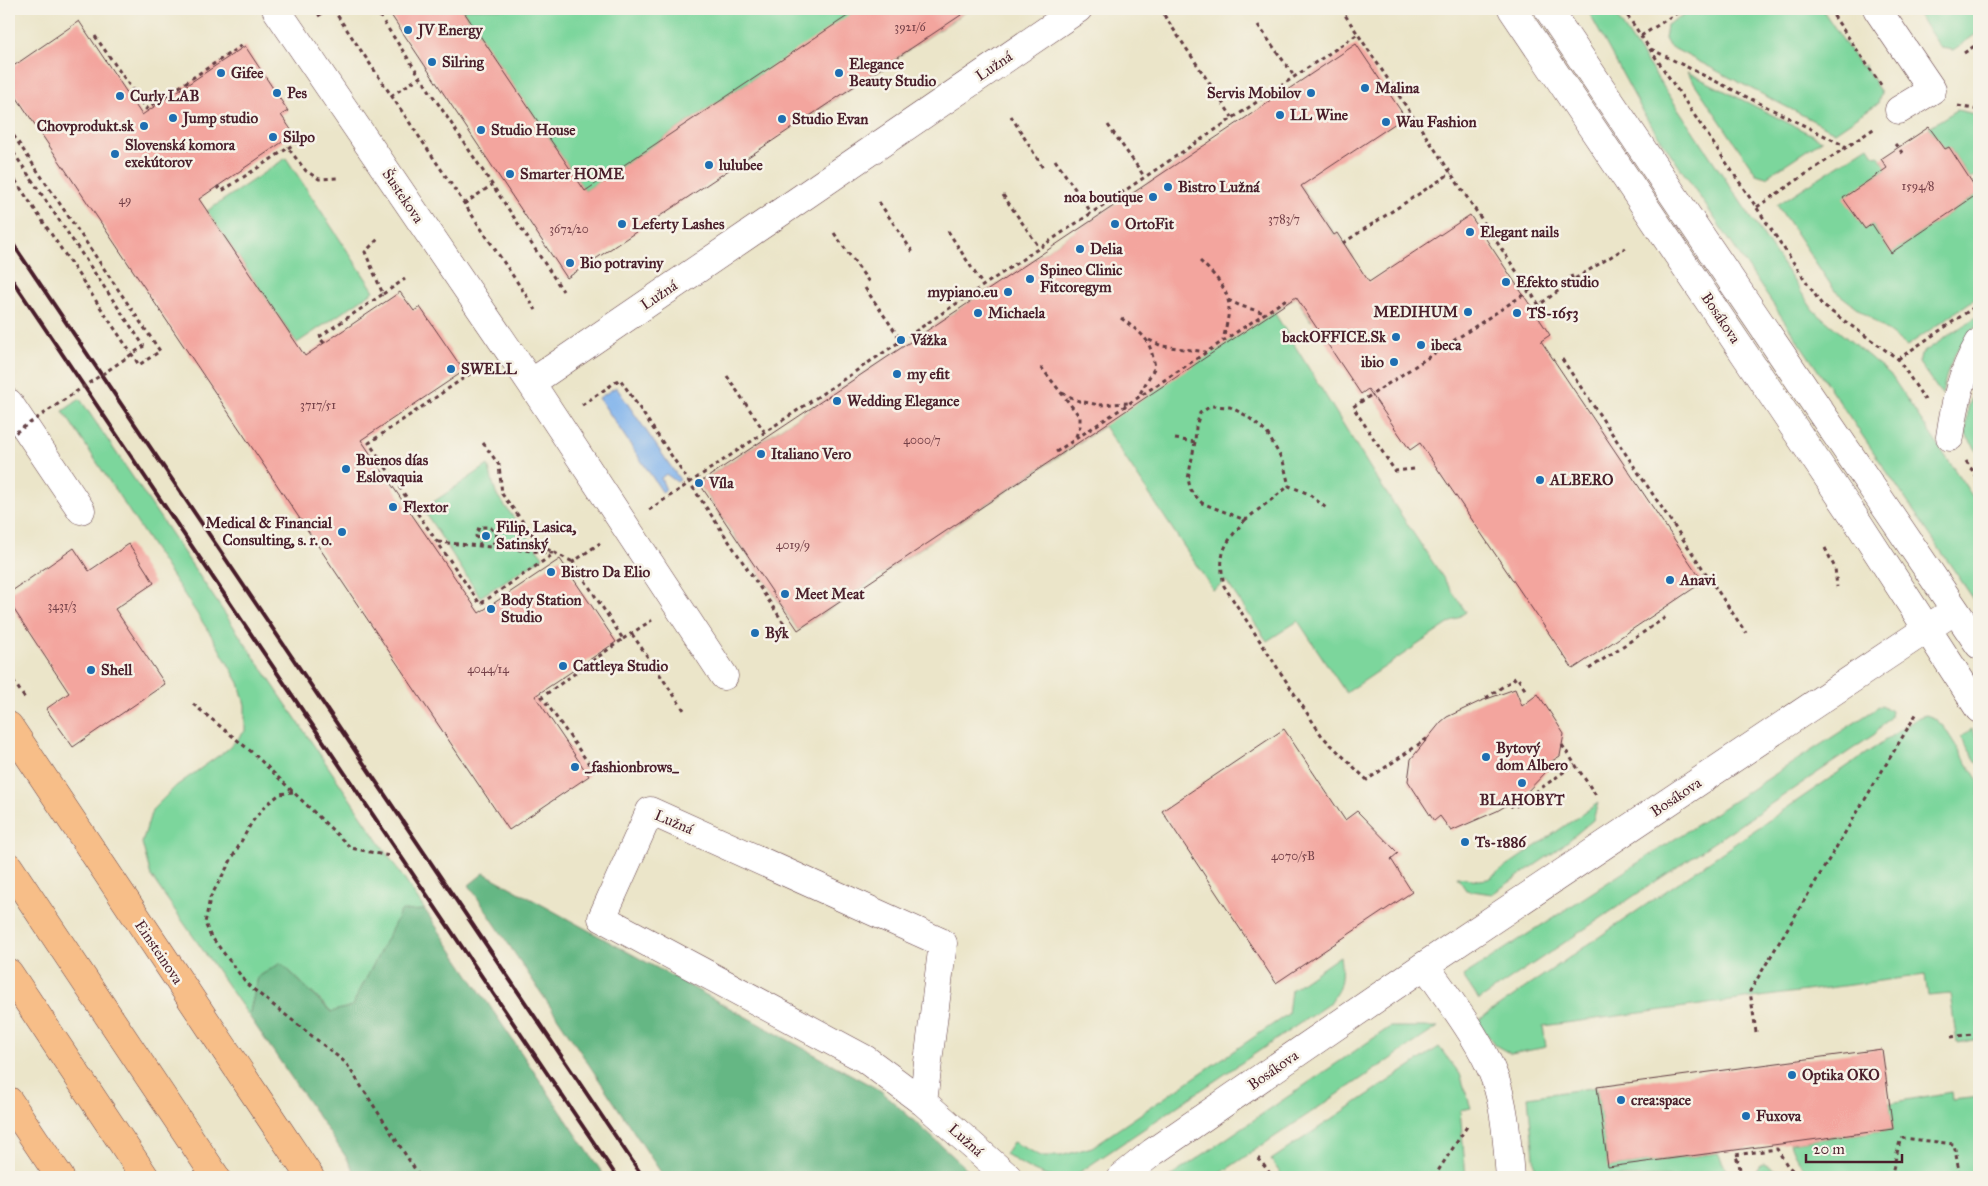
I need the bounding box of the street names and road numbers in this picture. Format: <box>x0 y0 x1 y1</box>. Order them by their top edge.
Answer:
street label: Lužná <box>972 47 1016 85</box>
street label: Šustekova <box>378 165 429 227</box>
street label: Lužná <box>637 276 681 314</box>
street label: Bosákova <box>1698 289 1745 347</box>
street label: Bosákova <box>1647 773 1705 820</box>
street label: Lužná <box>652 806 697 838</box>
street label: Einsteinova <box>131 917 187 988</box>
street label: Bosákova <box>1244 1046 1302 1094</box>
street label: Lužná <box>945 1120 988 1161</box>

